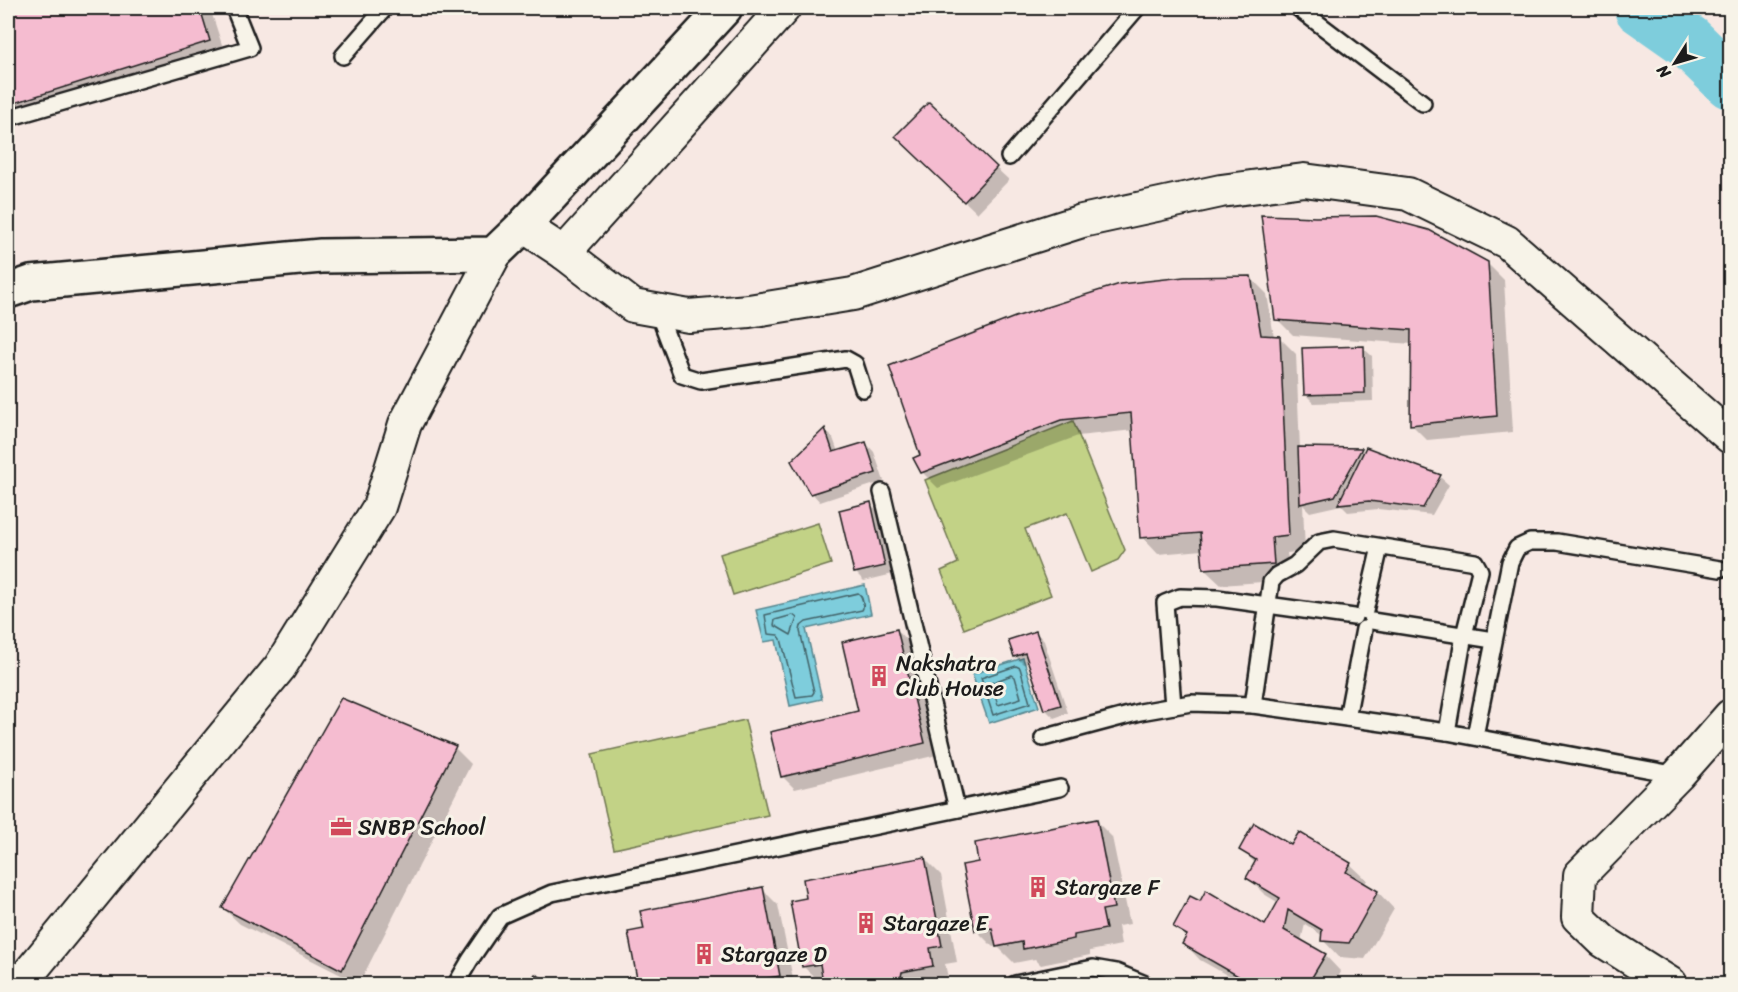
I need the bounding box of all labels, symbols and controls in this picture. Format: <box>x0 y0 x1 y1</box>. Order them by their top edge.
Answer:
north arrow <box>1645 33 1705 93</box>
text: N <box>1648 58 1679 86</box>
place label: Nakshatra Club House <box>896 644 1004 708</box>
building icon: Nakshatra Club House <box>867 664 891 688</box>
place label: SNBP School <box>358 808 486 847</box>
office icon: SNBP School <box>329 815 353 839</box>
place label: Stargaze F <box>1055 868 1160 907</box>
building icon: Stargaze F <box>1026 875 1050 899</box>
place label: Stargaze E <box>883 904 989 943</box>
building icon: Stargaze E <box>854 911 878 935</box>
place label: Stargaze D <box>721 935 827 974</box>
building icon: Stargaze D <box>692 942 716 966</box>

